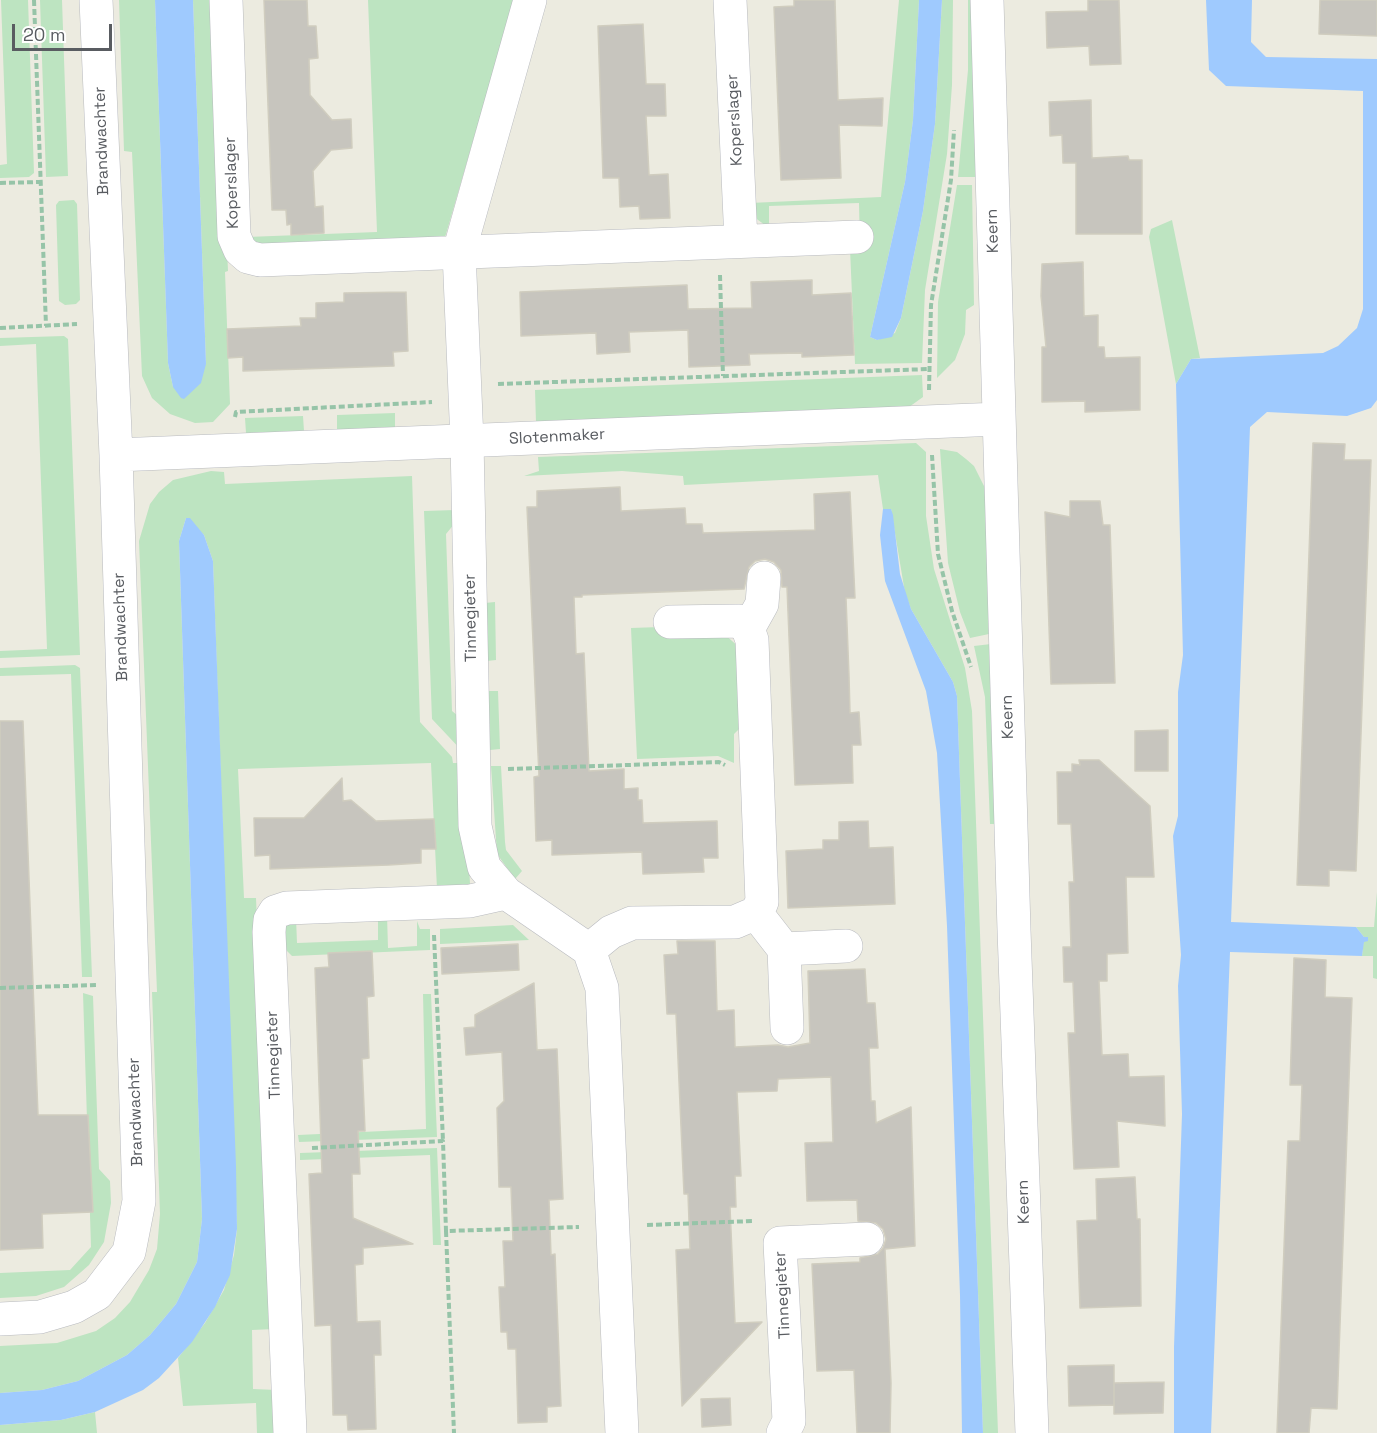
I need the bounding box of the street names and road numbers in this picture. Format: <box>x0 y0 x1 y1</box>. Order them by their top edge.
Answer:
street label: Koperslager <box>723 74 747 166</box>
street label: Brandwachter <box>91 86 113 196</box>
street label: Koperslager <box>221 137 243 229</box>
street label: Keern <box>983 209 1003 253</box>
street label: Slotenmaker <box>508 425 606 449</box>
street label: Brandwachter <box>110 572 132 682</box>
street label: Tinnegieter <box>461 574 481 662</box>
street label: Keern <box>998 695 1018 739</box>
street label: Tinnegieter <box>263 1011 285 1099</box>
street label: Brandwachter <box>125 1057 147 1167</box>
street label: Keern <box>1014 1180 1034 1224</box>
street label: Tinnegieter <box>771 1250 795 1340</box>

